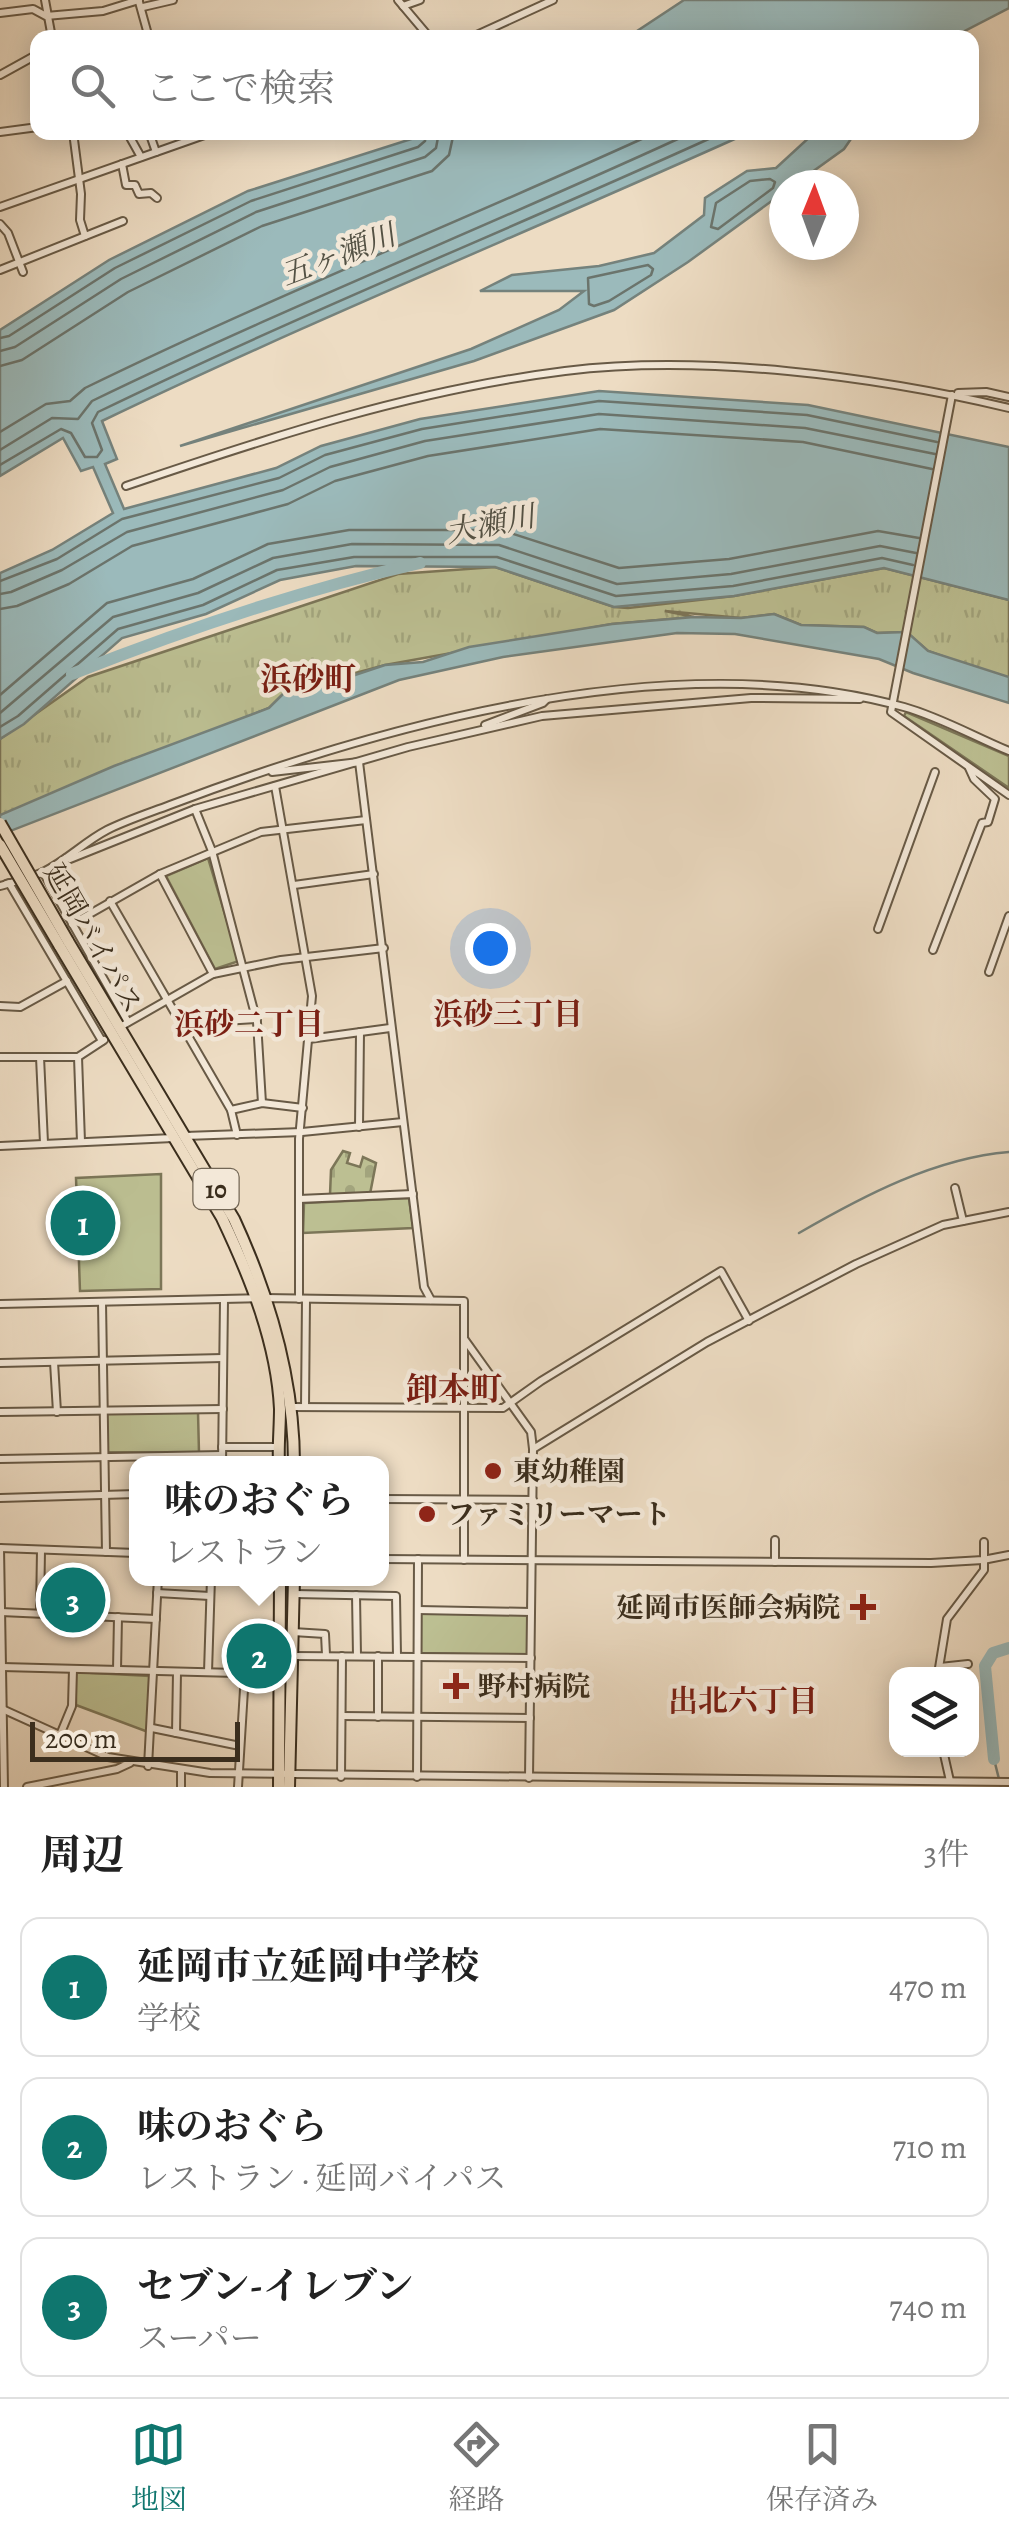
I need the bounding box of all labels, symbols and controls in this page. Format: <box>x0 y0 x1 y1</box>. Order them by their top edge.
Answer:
search box <box>30 30 979 140</box>
icon: search <box>65 58 120 113</box>
text: ここで検索 <box>145 62 335 114</box>
north arrow <box>769 170 859 260</box>
water label: 五ヶ瀬川 <box>275 214 404 295</box>
water label: 大瀬川 <box>442 495 541 552</box>
district label: 浜砂町 <box>260 657 356 701</box>
street label: 延岡バイパス <box>35 856 151 1021</box>
your location <box>465 923 516 974</box>
district label: 浜砂三丁目 <box>433 994 583 1034</box>
district label: 浜砂二丁目 <box>174 1004 324 1044</box>
road number: 10 <box>194 1169 238 1209</box>
pin: 1 <box>51 1186 116 1260</box>
district label: 卸本町 <box>406 1367 502 1411</box>
place label: 東幼稚園 <box>513 1453 625 1491</box>
popup <box>129 1456 389 1586</box>
marker: 東幼稚園 <box>482 1460 504 1482</box>
text: 味のおぐら <box>164 1474 354 1526</box>
place label: ファミリーマート <box>447 1496 670 1534</box>
marker: ファミリーマート <box>416 1503 438 1525</box>
text: レストラン <box>164 1530 323 1574</box>
pin: 3 <box>40 1562 106 1638</box>
place label: 延岡市医師会病院 <box>616 1589 840 1627</box>
marker: 延岡市医師会病院 <box>850 1594 876 1620</box>
pin: 2 <box>226 1618 292 1694</box>
map controls <box>889 1667 979 1757</box>
button: layers <box>889 1667 979 1757</box>
place label: 野村病院 <box>478 1668 590 1706</box>
marker: 野村病院 <box>443 1673 469 1699</box>
district label: 出北六丁目 <box>668 1681 818 1721</box>
scale bar <box>30 1717 240 1762</box>
text: 200 m <box>45 1720 117 1758</box>
text: 周辺 <box>40 1826 124 1883</box>
text: 3件 <box>924 1832 969 1876</box>
text: 延岡市立延岡中学校 <box>137 1940 479 1992</box>
text: 1 <box>69 1965 80 2009</box>
text: 470 m <box>889 1965 967 2009</box>
text: 学校 <box>137 1996 201 2040</box>
text: 味のおぐら <box>137 2100 327 2152</box>
text: 2 <box>67 2125 82 2169</box>
text: 710 m <box>893 2125 967 2169</box>
text: レストラン · 延岡バイパス <box>137 2156 506 2200</box>
text: セブン-イレブン <box>137 2260 413 2312</box>
text: 3 <box>68 2285 81 2329</box>
text: 740 m <box>889 2285 967 2329</box>
text: スーパー <box>137 2316 262 2360</box>
tab: 地図 <box>131 2417 187 2519</box>
tab: 経路 <box>448 2417 504 2519</box>
tab: 保存済み <box>766 2417 878 2519</box>

